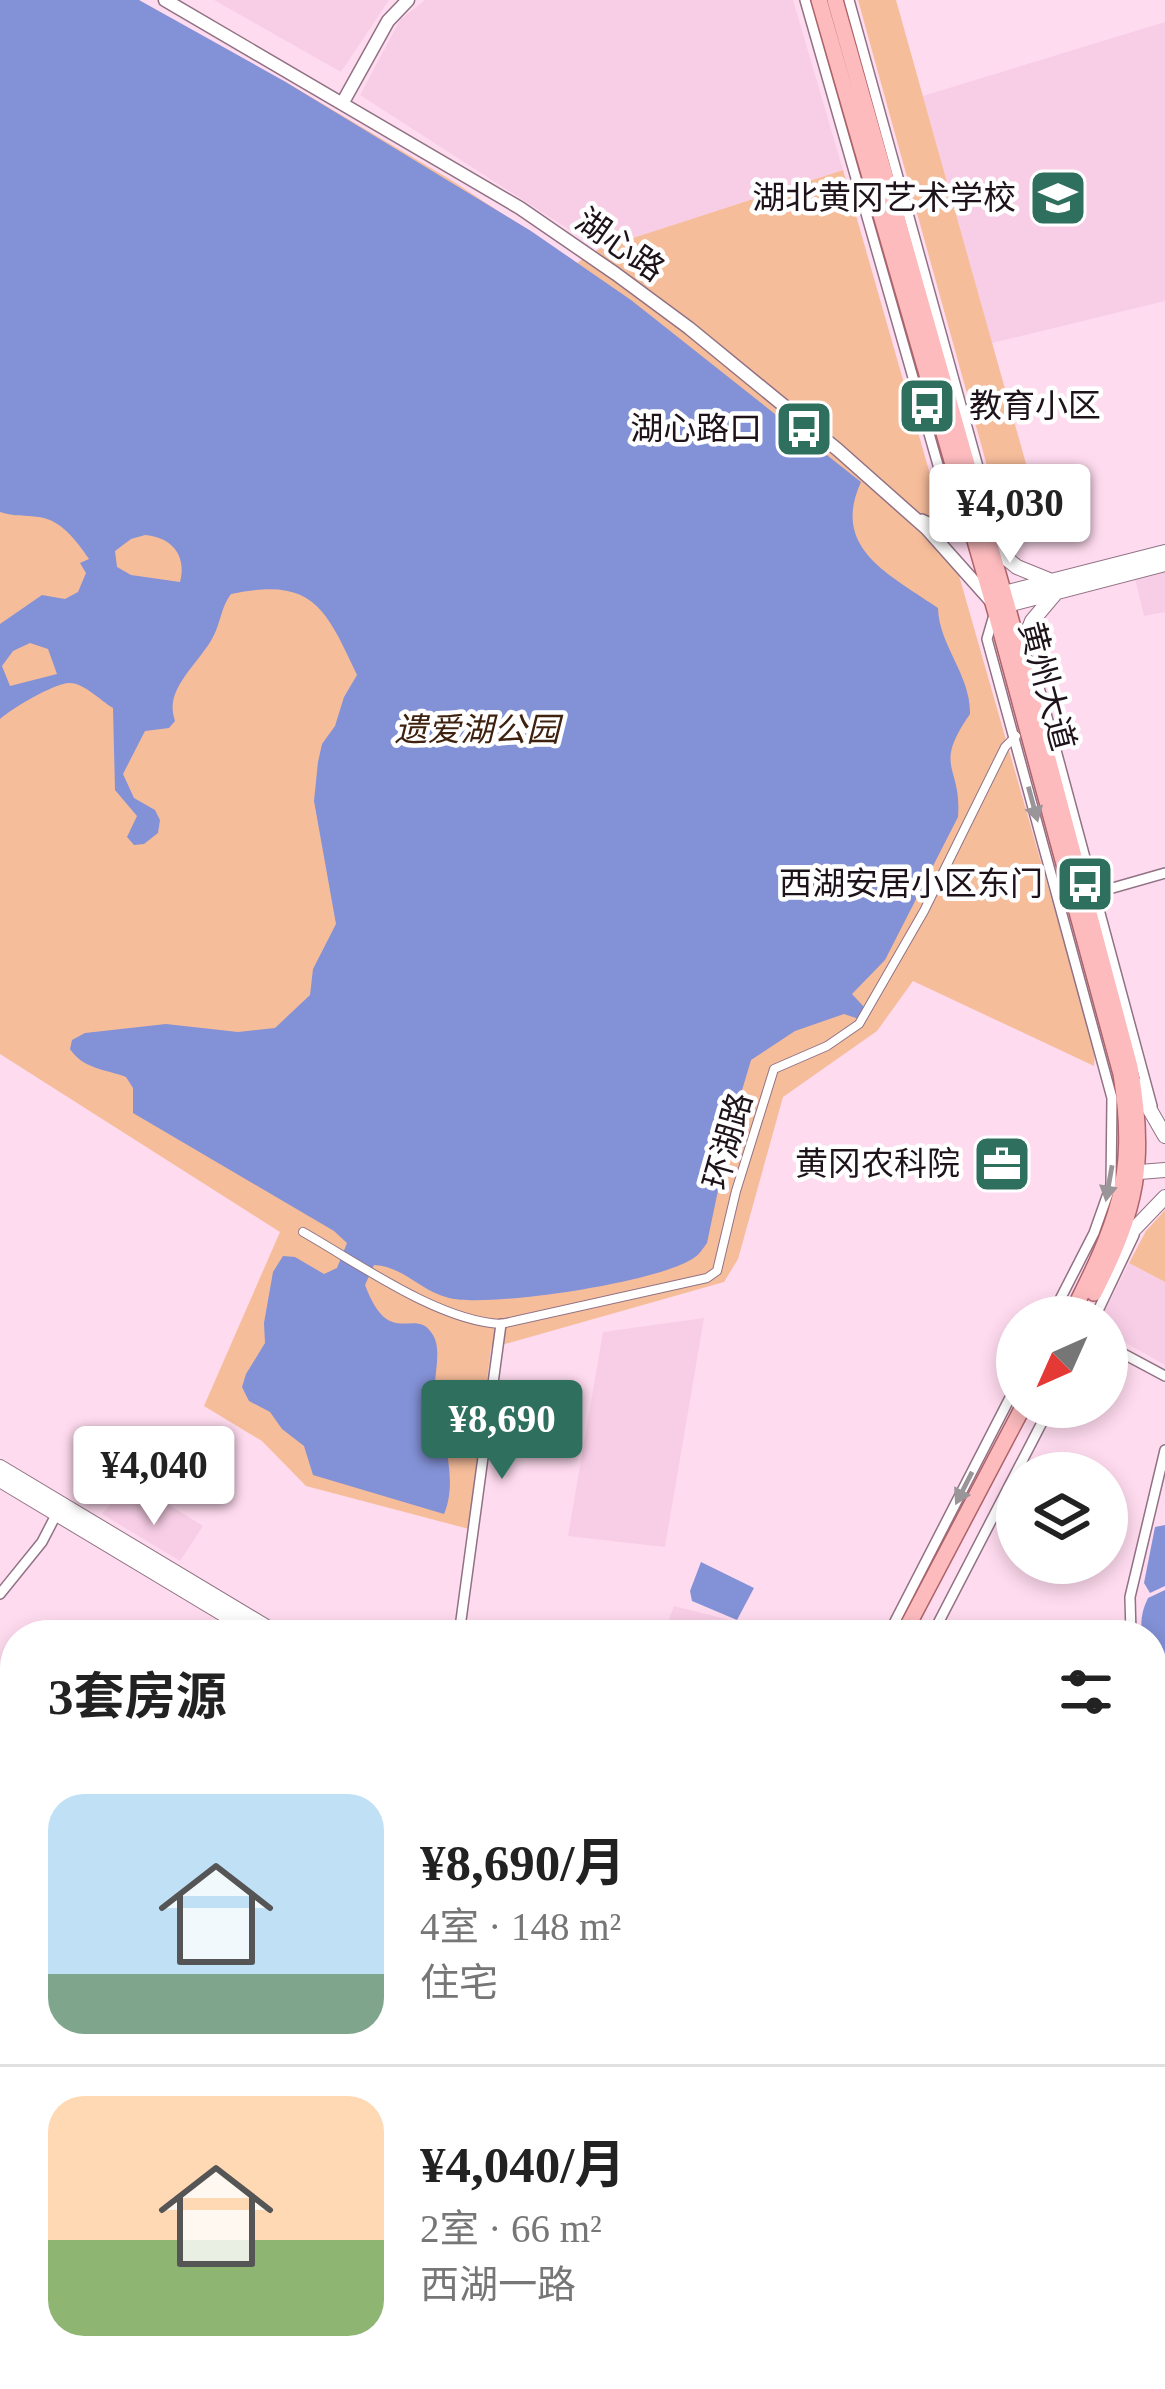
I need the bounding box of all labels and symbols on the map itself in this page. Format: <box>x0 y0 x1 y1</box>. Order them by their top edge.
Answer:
school or university icon: 湖北黄冈艺术学校 <box>1027 167 1089 229</box>
place label: 湖北黄冈艺术学校 <box>752 180 1016 216</box>
street label: 湖心路 <box>569 202 671 288</box>
bus stop icon: 教育小区 <box>896 375 958 437</box>
place label: 教育小区 <box>969 388 1101 424</box>
bus stop icon: 湖心路口 <box>773 398 835 460</box>
place label: 湖心路口 <box>630 411 762 447</box>
pin: ¥4,030 <box>912 464 1108 566</box>
street label: 黄州大道 <box>1013 618 1081 754</box>
park label: 遗爱湖公园 <box>395 712 564 748</box>
one-way arrow <box>1024 785 1043 822</box>
bus stop icon: 西湖安居小区东门 <box>1054 853 1116 915</box>
place label: 西湖安居小区东门 <box>779 866 1043 902</box>
street label: 环湖路 <box>697 1088 759 1194</box>
office icon: 黄冈农科院 <box>971 1133 1033 1195</box>
place label: 黄冈农科院 <box>795 1146 960 1182</box>
one-way arrow <box>1099 1164 1118 1202</box>
north arrow <box>996 1296 1128 1428</box>
pin: ¥8,690 <box>404 1380 600 1482</box>
pin: ¥4,040 <box>56 1426 252 1528</box>
one-way arrow <box>954 1471 974 1505</box>

